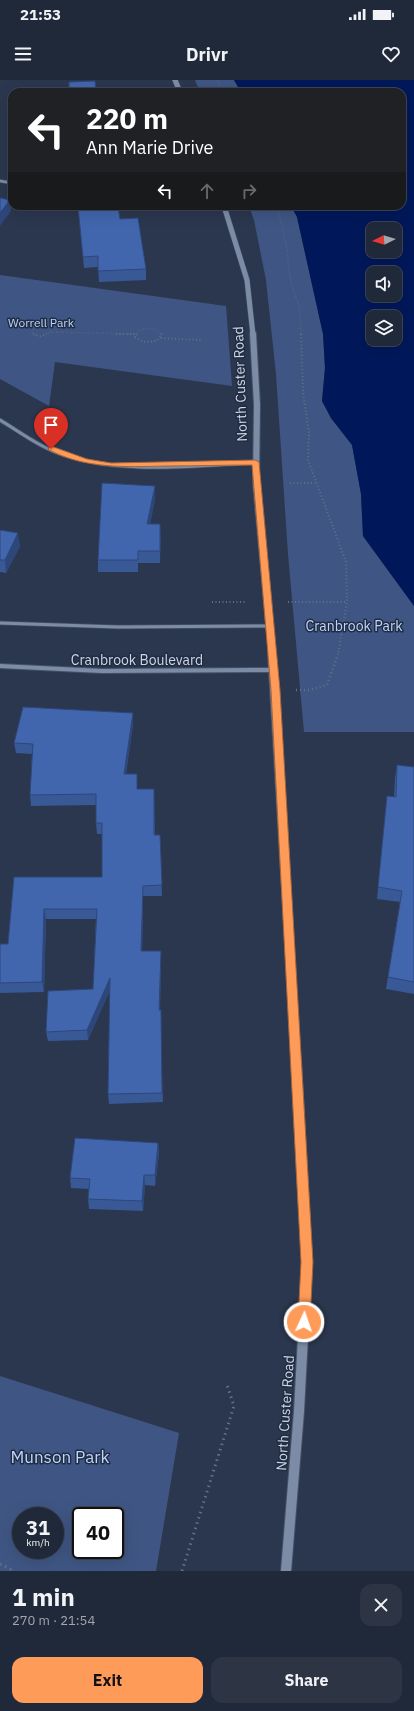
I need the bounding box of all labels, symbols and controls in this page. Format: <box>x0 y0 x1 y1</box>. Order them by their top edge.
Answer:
text: 21:53 <box>20 5 61 24</box>
icon: menu <box>12 43 34 65</box>
text: Drivr <box>186 43 228 66</box>
icon: heart <box>380 43 402 65</box>
text: 220 m <box>86 100 168 137</box>
icon: left <box>20 104 72 156</box>
text: Ann Marie Drive <box>86 136 213 159</box>
icon: left <box>154 180 176 202</box>
icon: ahead <box>196 180 218 202</box>
icon: right <box>238 180 260 202</box>
north arrow <box>366 222 402 258</box>
map controls <box>366 222 402 346</box>
button: sound <box>366 266 402 302</box>
button: layers <box>366 310 402 346</box>
park label: Worrell Park <box>8 315 75 330</box>
street label: North Custer Road <box>229 326 251 442</box>
pin <box>34 408 68 449</box>
icon: arrive <box>40 414 62 436</box>
park label: Cranbrook Park <box>305 617 403 635</box>
street label: Cranbrook Boulevard <box>71 651 203 669</box>
position arrow <box>283 1301 325 1343</box>
street label: North Custer Road <box>272 1355 298 1471</box>
park label: Munson Park <box>11 1446 110 1468</box>
speed limit sign: 40 <box>72 1507 124 1559</box>
text: 31 <box>26 1514 50 1541</box>
text: km/h <box>26 1536 50 1549</box>
text: 1 min <box>12 1581 75 1613</box>
button: close <box>360 1584 402 1626</box>
text: 270 m · 21:54 <box>12 1612 95 1629</box>
button: Exit <box>12 1657 203 1703</box>
button: Share <box>211 1657 402 1703</box>

